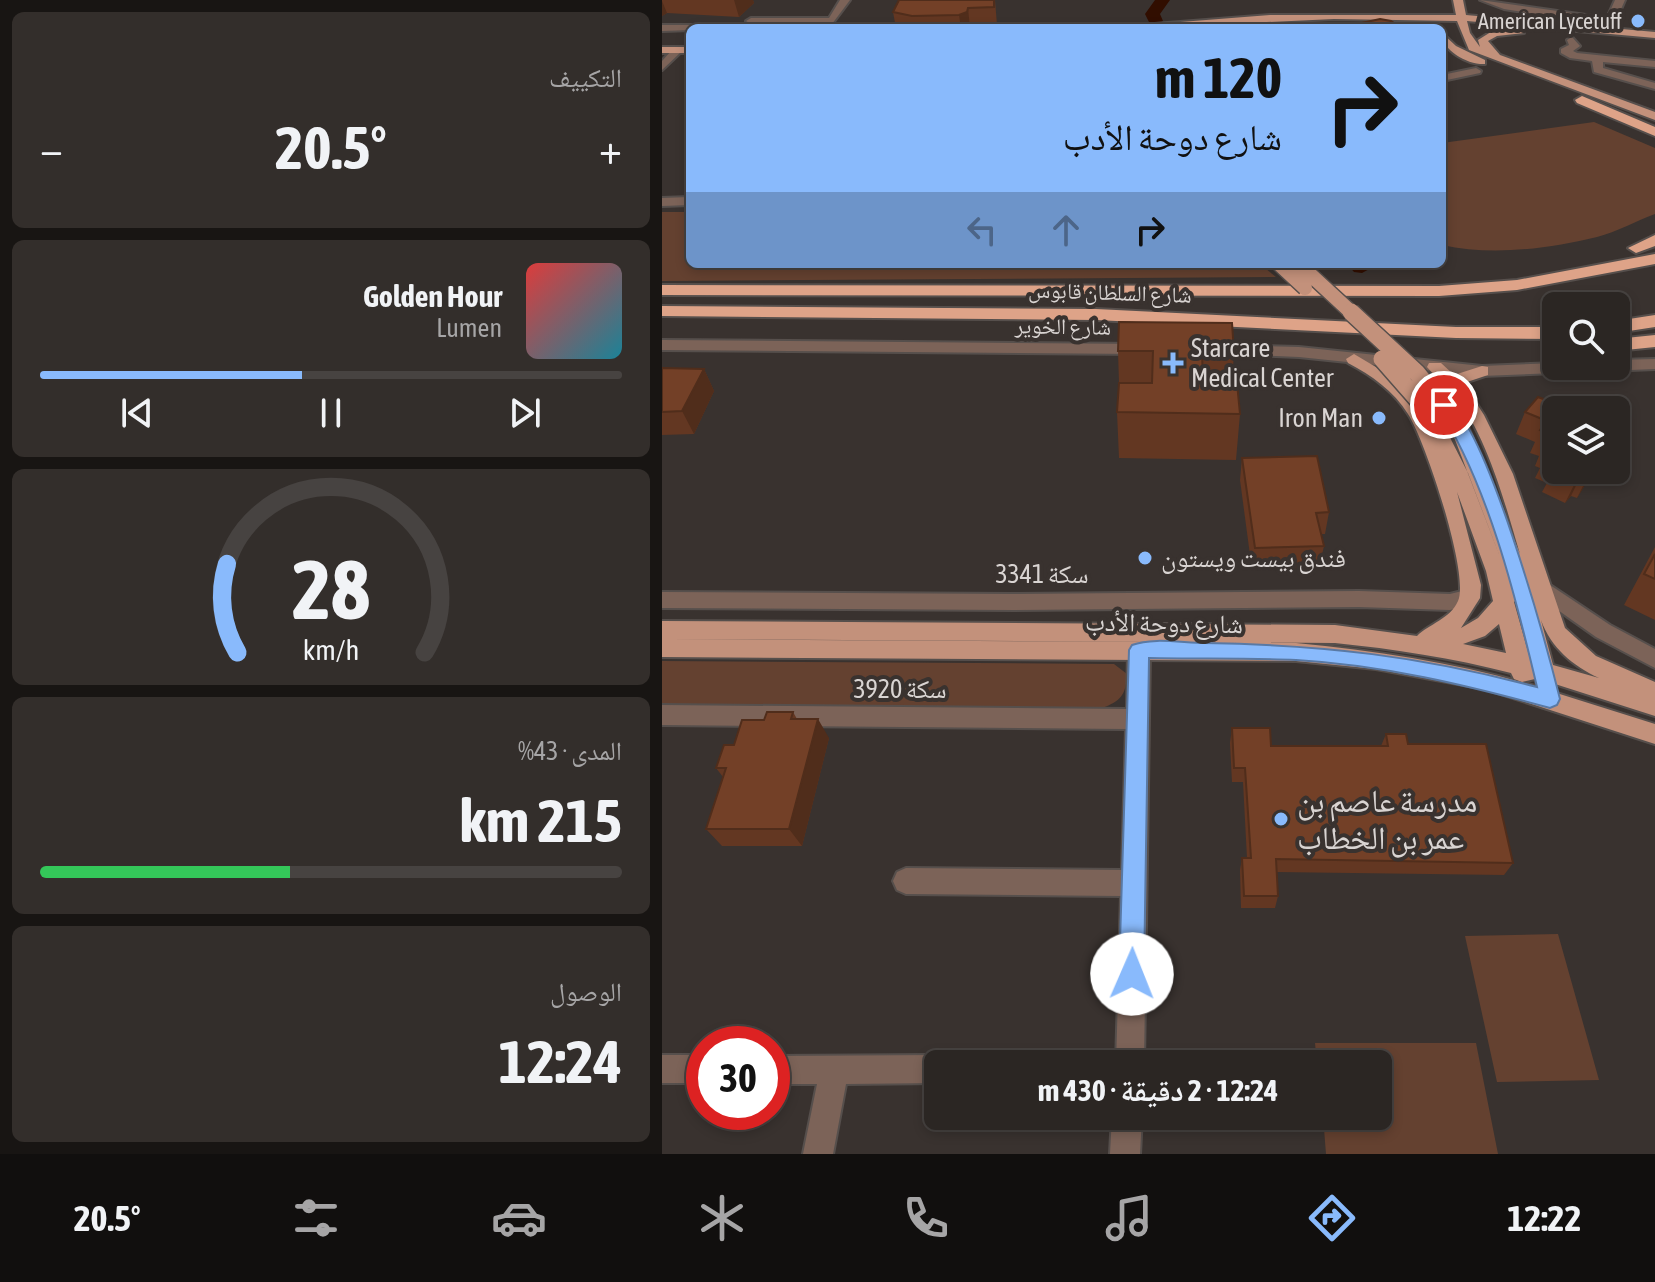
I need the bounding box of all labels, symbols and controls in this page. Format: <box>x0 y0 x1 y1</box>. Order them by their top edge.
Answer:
place label: American Lycetuff <box>1478 8 1622 34</box>
marker: American Lycetuff <box>1629 12 1647 30</box>
text: 120 m <box>1155 46 1282 110</box>
icon: right <box>1310 56 1414 160</box>
text: التكييف <box>549 63 622 93</box>
text: 20.5° <box>275 113 387 182</box>
text: شارع دوحة الأدب <box>1063 116 1282 158</box>
text: − <box>40 123 63 173</box>
text: + <box>599 123 622 173</box>
icon: left <box>960 208 1004 252</box>
icon: ahead <box>1044 208 1088 252</box>
icon: right <box>1128 208 1172 252</box>
street label: شارع السلطان قابوس <box>1028 276 1192 309</box>
text: Golden Hour <box>363 279 502 313</box>
map controls <box>1542 292 1630 484</box>
button: search <box>1542 292 1630 380</box>
street label: شارع الخوير <box>1014 312 1111 341</box>
text: Lumen <box>436 313 502 343</box>
place label: Starcare Medical Center <box>1191 333 1334 393</box>
marker: Starcare Medical Center <box>1162 352 1184 374</box>
pin <box>1410 371 1478 439</box>
icon: arrive <box>1422 383 1466 427</box>
icon: previous <box>115 391 159 435</box>
icon: pause <box>309 391 353 435</box>
icon: next <box>503 391 547 435</box>
button: layers <box>1542 396 1630 484</box>
place label: Iron Man <box>1278 403 1363 433</box>
marker: Iron Man <box>1370 409 1388 427</box>
text: 28 <box>292 541 370 637</box>
place label: فندق بيست ويستون <box>1161 543 1346 574</box>
marker: فندق بيست ويستون <box>1136 549 1154 567</box>
street label: سكة 3341 <box>995 559 1089 589</box>
street label: شارع دوحة الأدب <box>1085 607 1243 640</box>
text: km/h <box>303 633 359 666</box>
street label: سكة 3920 <box>853 674 947 704</box>
text: المدى · 43% <box>518 736 622 766</box>
place label: مدرسة عاصم بن عمر بن الخطاب <box>1297 782 1477 858</box>
text: 215 km <box>460 786 622 855</box>
marker: مدرسة عاصم بن عمر بن الخطاب <box>1272 810 1290 828</box>
position arrow <box>1090 932 1174 1016</box>
text: الوصول <box>550 977 622 1007</box>
speed limit sign: 30 <box>686 1026 790 1130</box>
text: 12:24 <box>499 1027 622 1096</box>
text: 12:24 · 2 دقيقة · 430 m <box>1038 1073 1278 1107</box>
icon: filters <box>288 1190 344 1246</box>
icon: car <box>491 1190 547 1246</box>
icon: climate <box>694 1190 750 1246</box>
icon: phone <box>898 1190 954 1246</box>
icon: music <box>1101 1190 1157 1246</box>
icon: directions <box>1304 1190 1360 1246</box>
text: 20.5° <box>74 1197 141 1239</box>
text: 12:22 <box>1507 1197 1581 1239</box>

